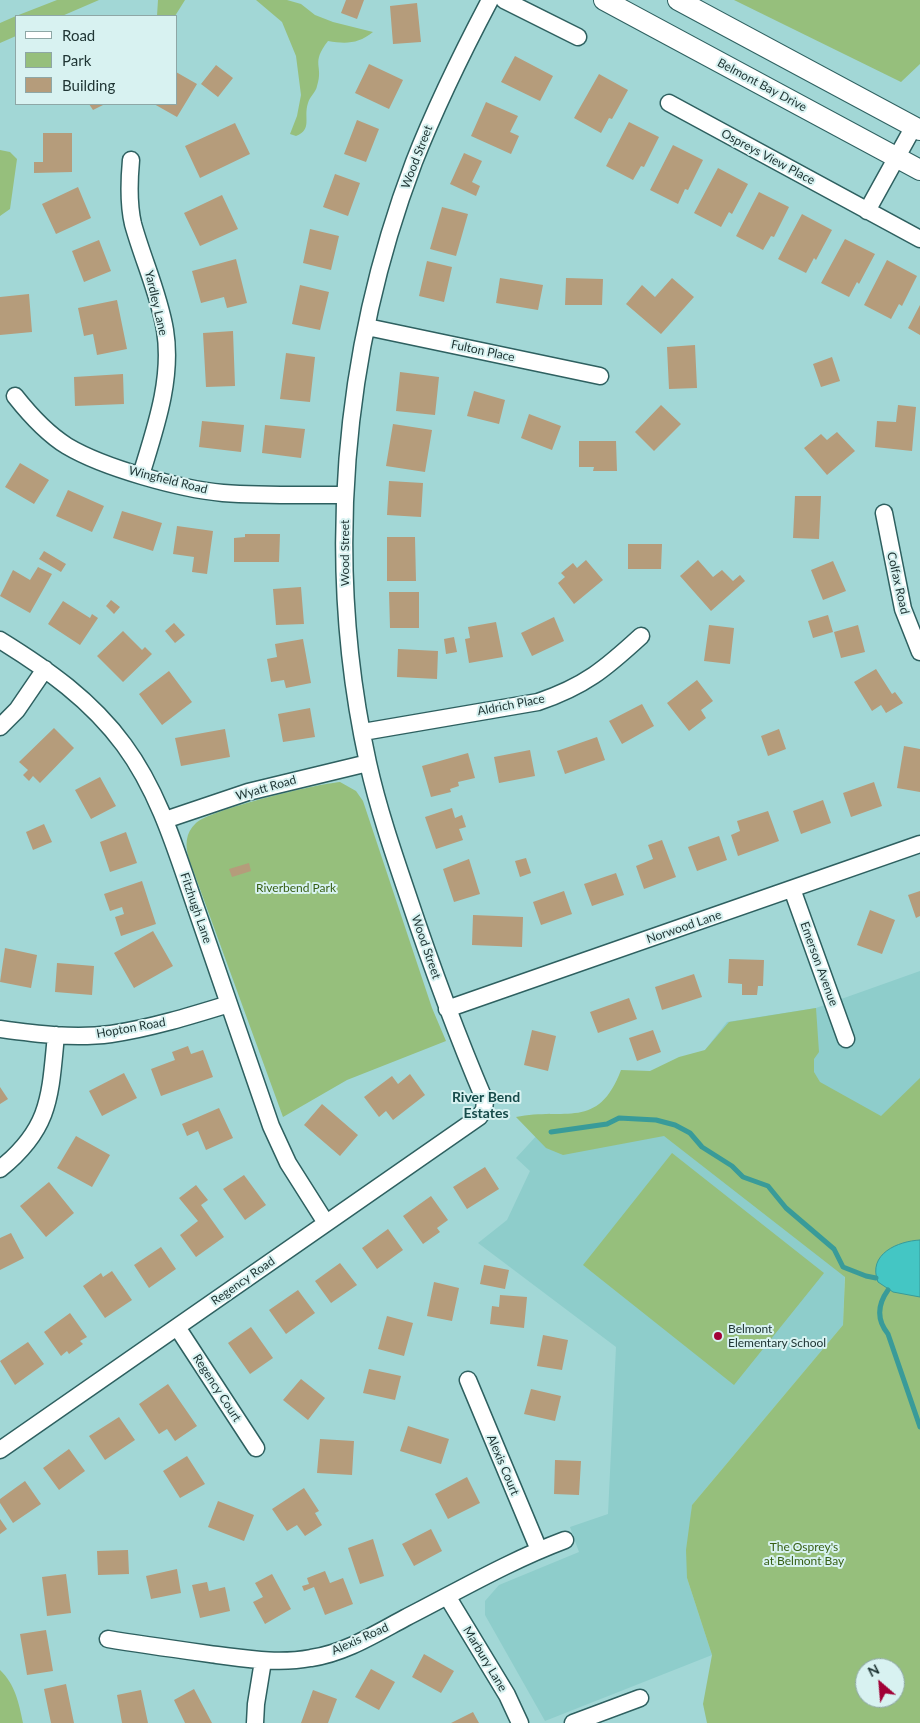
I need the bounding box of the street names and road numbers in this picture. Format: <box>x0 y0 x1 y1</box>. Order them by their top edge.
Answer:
street label: Belmont Bay Drive <box>715 55 809 115</box>
street label: Wood Street <box>398 123 436 191</box>
street label: Ospreys View Place <box>719 126 817 188</box>
street label: Yardley Lane <box>142 269 170 337</box>
street label: Fulton Place <box>450 337 516 365</box>
street label: Wingfield Road <box>127 463 209 497</box>
street label: Wood Street <box>338 520 352 586</box>
street label: Colfax Road <box>884 551 912 615</box>
street label: Aldrich Place <box>476 691 546 719</box>
street label: Wyatt Road <box>234 773 298 803</box>
street label: Fitzhugh Lane <box>177 871 215 945</box>
street label: Norwood Lane <box>645 907 723 947</box>
street label: Wood Street <box>408 913 444 981</box>
street label: Emerson Avenue <box>797 920 841 1008</box>
street label: Hopton Road <box>95 1015 167 1041</box>
street label: Regency Road <box>208 1254 278 1308</box>
street label: Regency Court <box>190 1352 244 1424</box>
street label: Alexis Court <box>484 1433 522 1497</box>
street label: Alexis Road <box>329 1620 391 1658</box>
street label: Marbury Lane <box>460 1624 510 1694</box>

